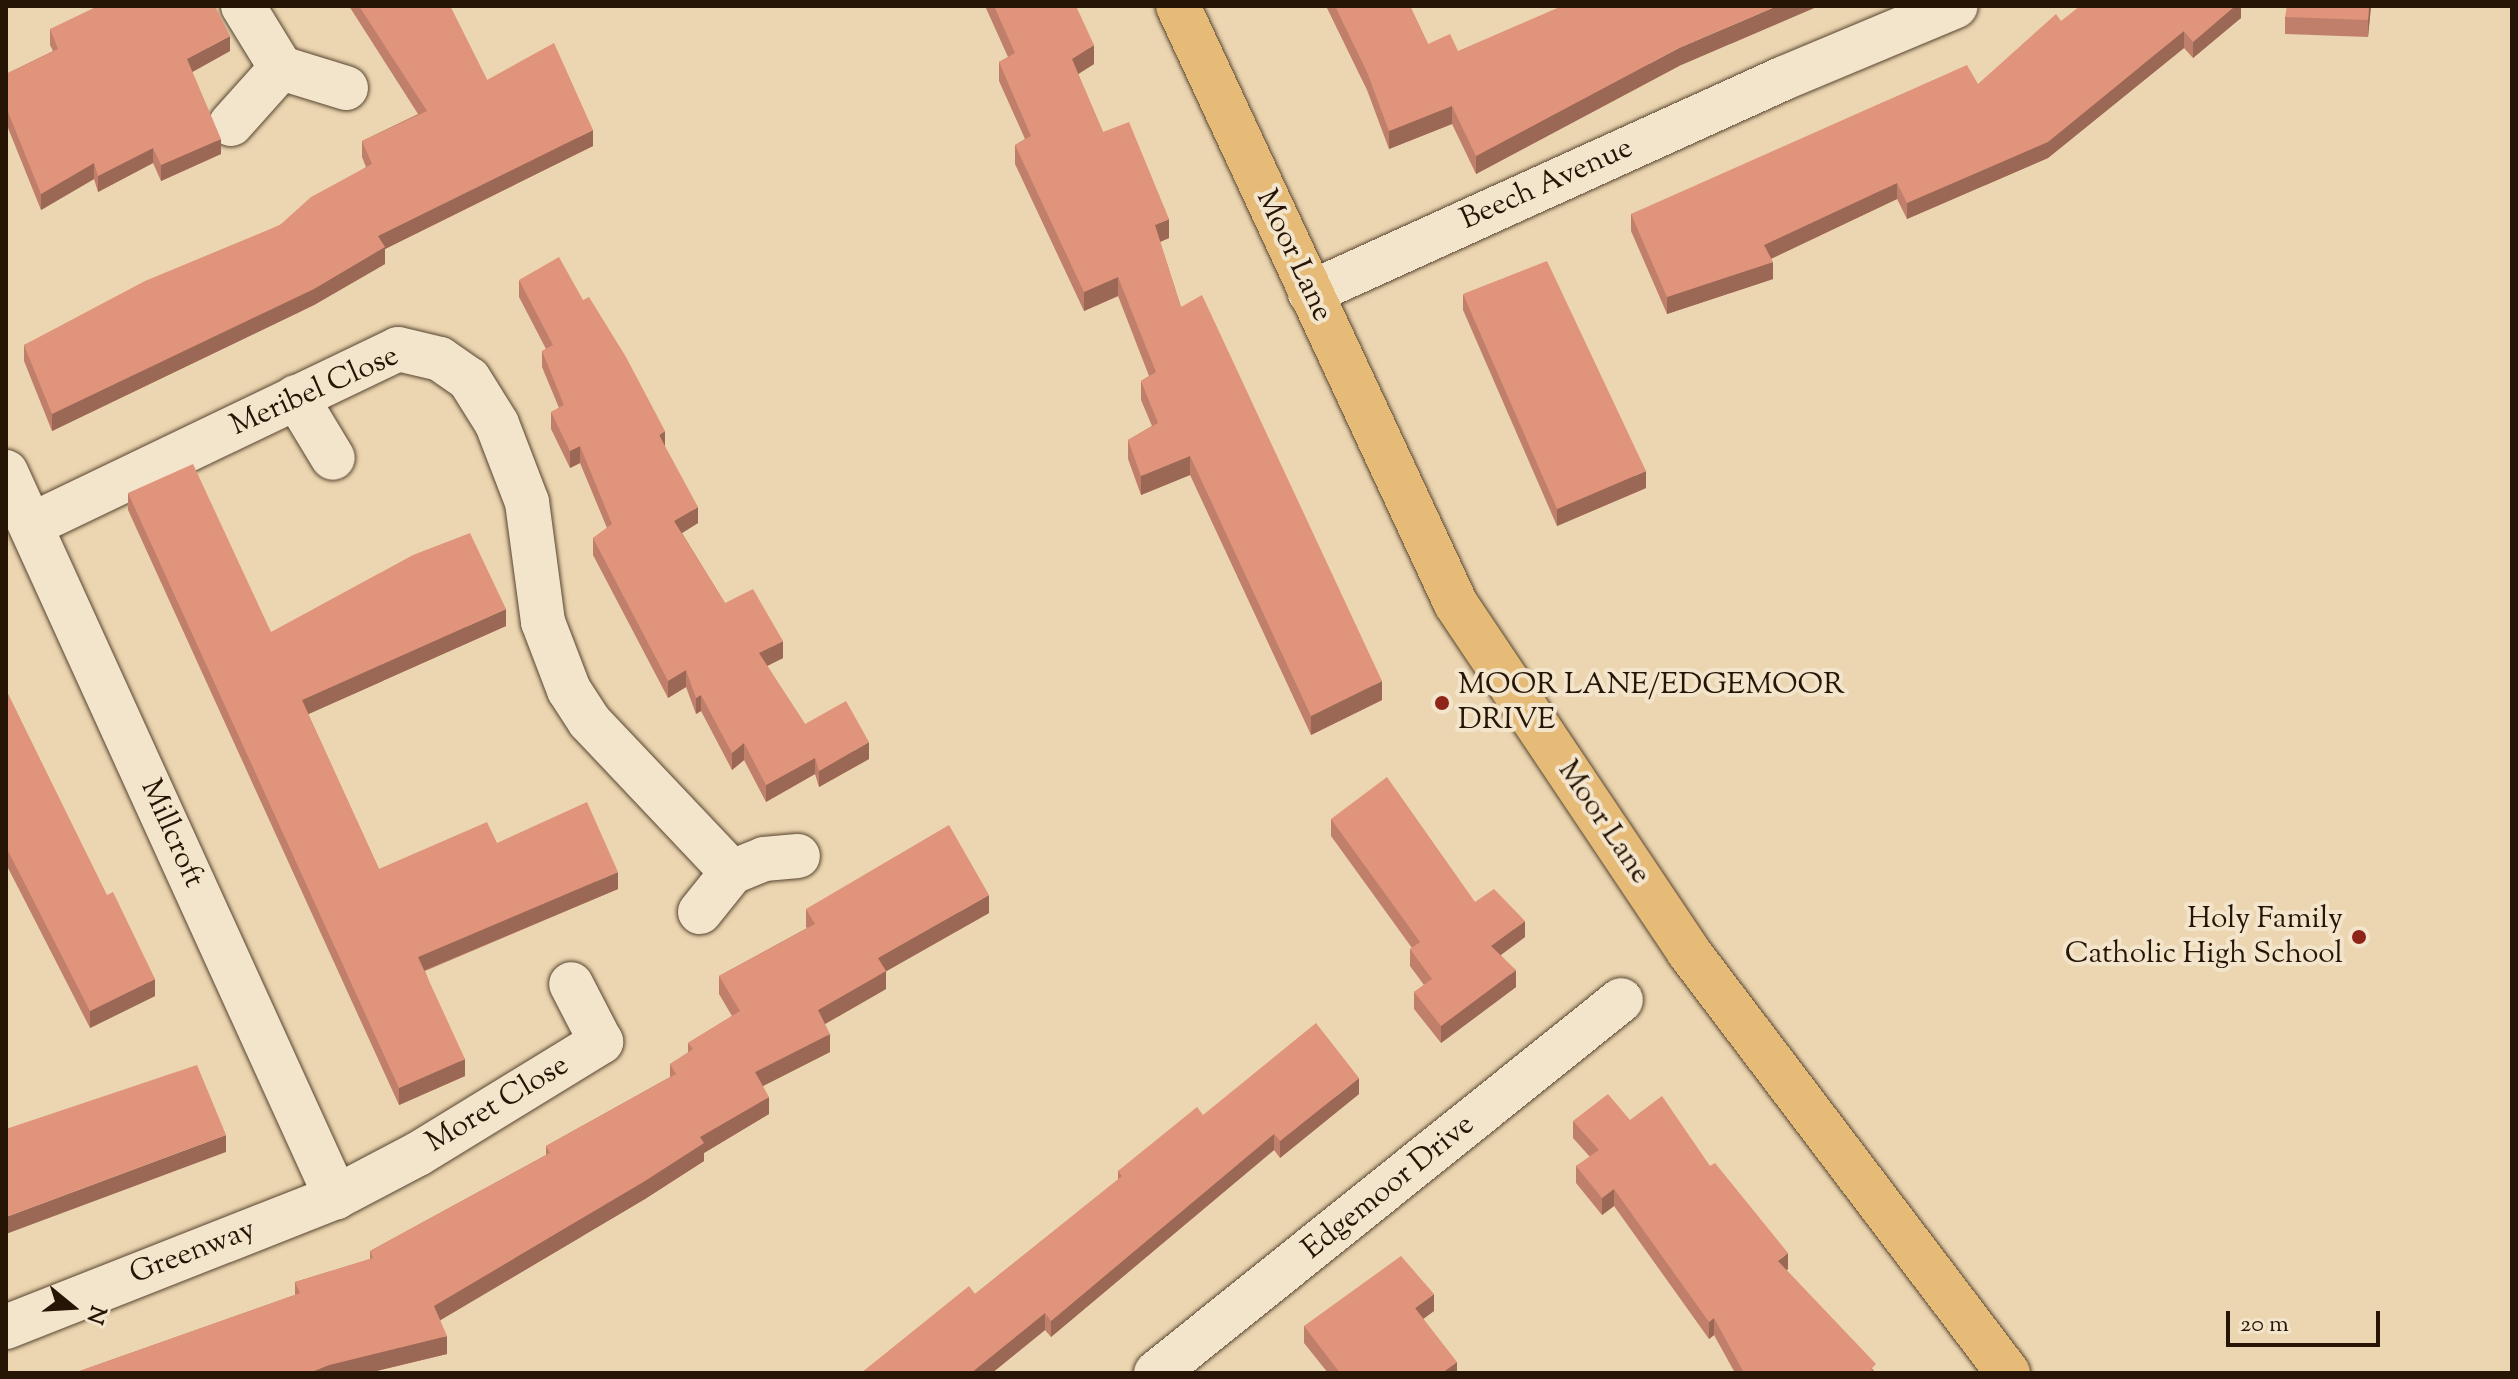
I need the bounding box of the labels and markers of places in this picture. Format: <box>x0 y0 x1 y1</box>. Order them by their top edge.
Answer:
place label: MOOR LANE/EDGEMOOR DRIVE <box>1458 668 1845 738</box>
marker: MOOR LANE/EDGEMOOR DRIVE <box>1433 694 1451 712</box>
place label: Holy Family Catholic High School <box>2065 902 2343 972</box>
marker: Holy Family Catholic High School <box>2350 928 2368 946</box>

